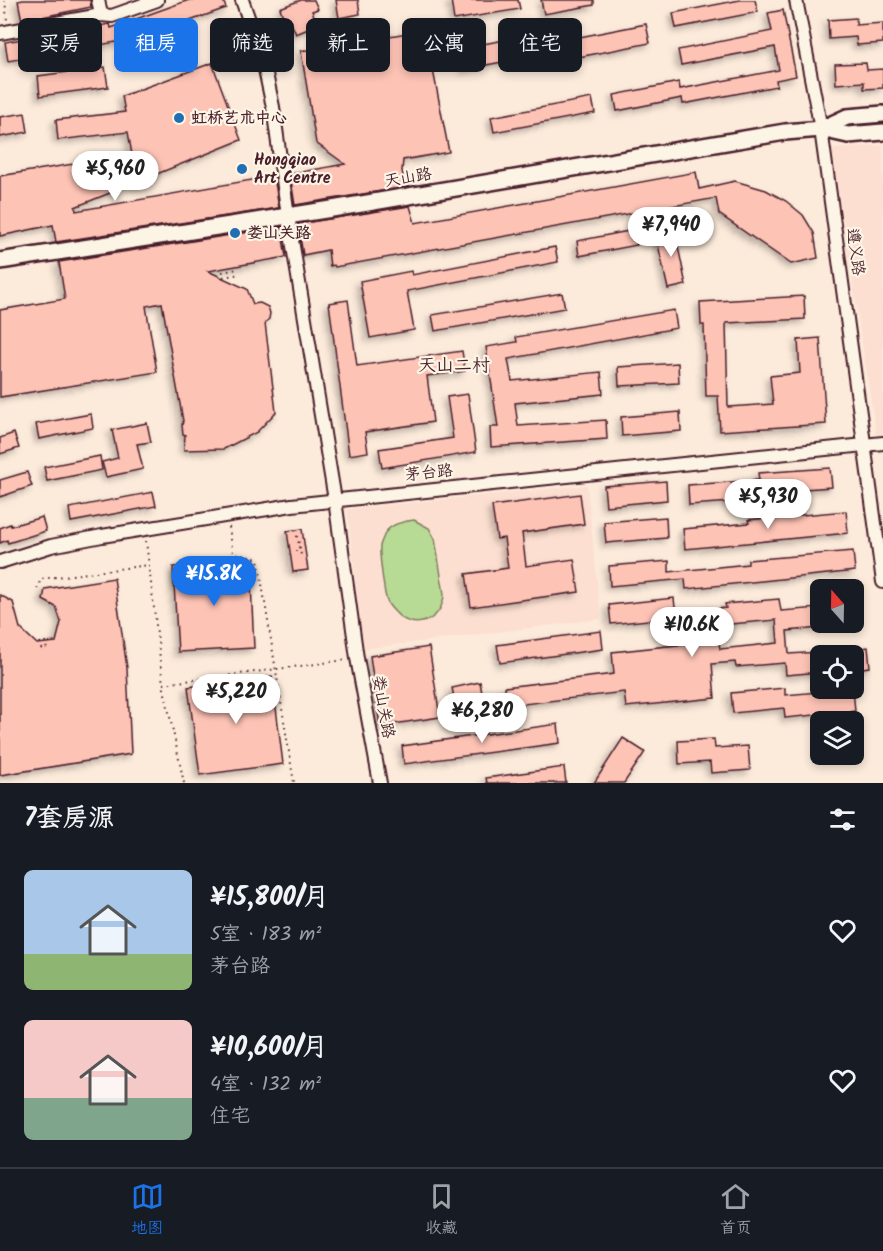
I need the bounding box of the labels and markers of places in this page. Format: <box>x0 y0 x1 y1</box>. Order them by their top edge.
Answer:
place label: 虹桥艺术中心 <box>191 106 287 131</box>
marker: 虹桥艺术中心 <box>172 111 186 125</box>
place label: Hongqiao Art Centre <box>254 148 331 191</box>
pin: ¥5,960 <box>66 151 164 202</box>
marker: Hongqiao Art Centre <box>235 162 249 176</box>
pin: ¥7,940 <box>622 207 720 258</box>
place label: 娄山关路 <box>247 221 311 246</box>
marker: 娄山关路 <box>228 226 242 240</box>
pin: ¥5,930 <box>719 479 817 530</box>
pin: ¥15.8K <box>165 556 263 607</box>
pin: ¥10.6K <box>643 607 741 658</box>
pin: ¥5,220 <box>187 674 285 725</box>
pin: ¥6,280 <box>433 693 531 744</box>

